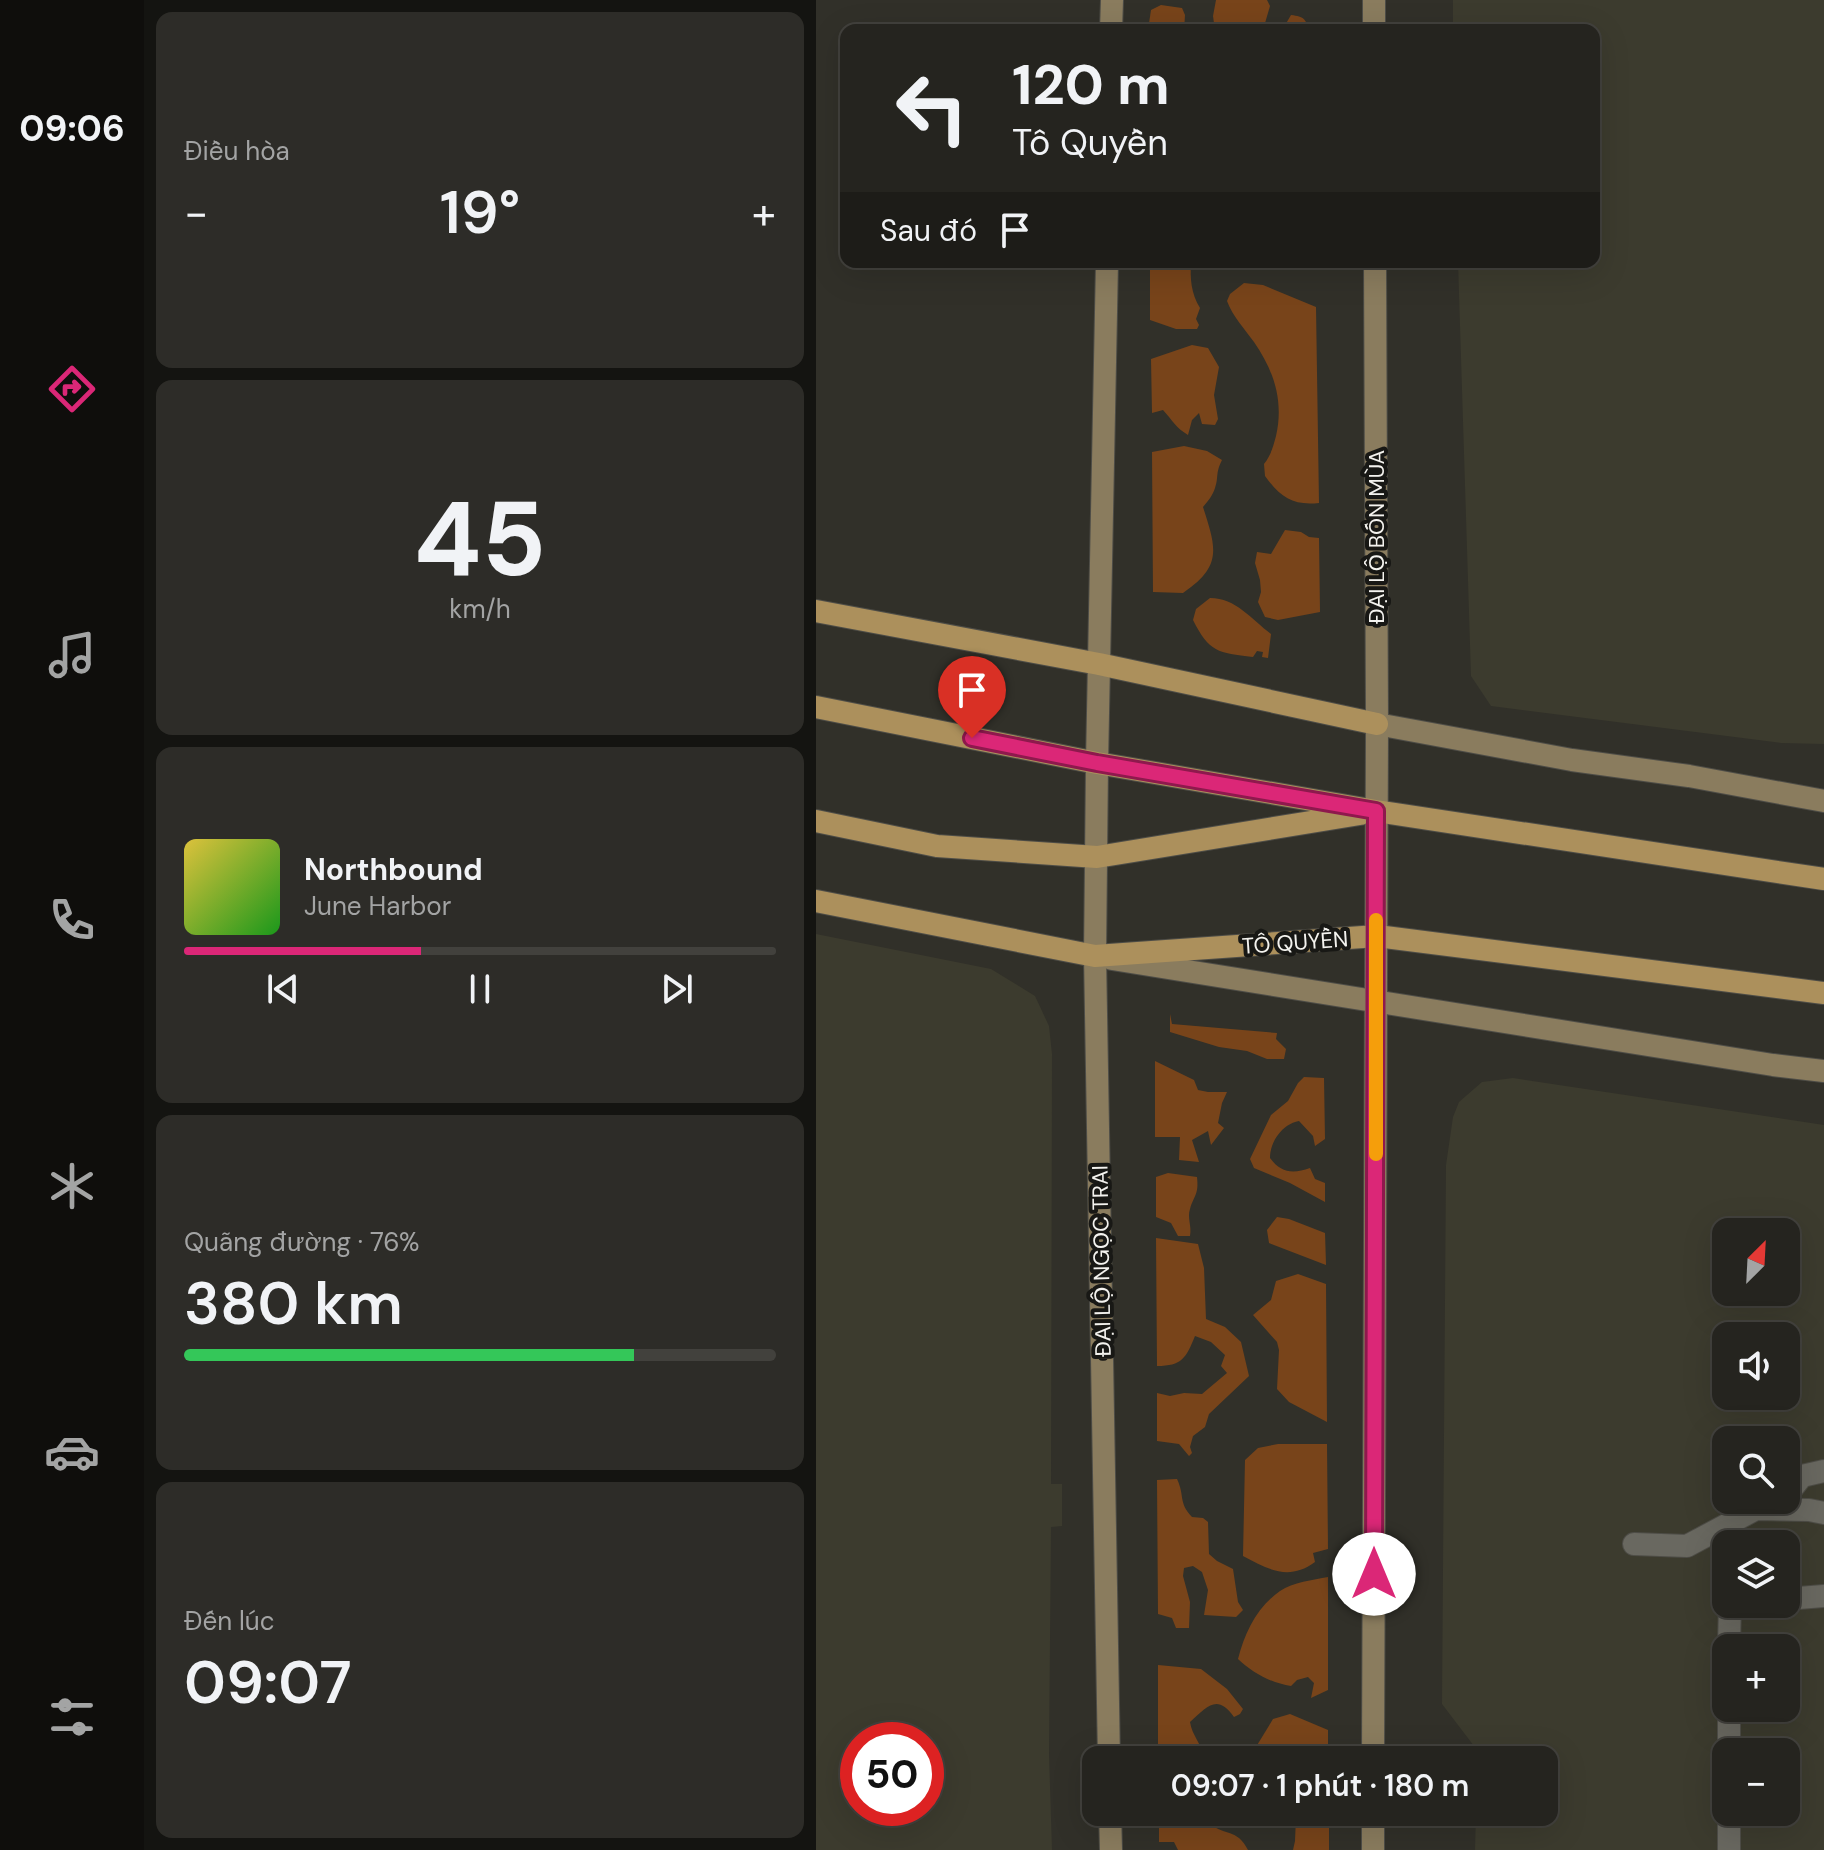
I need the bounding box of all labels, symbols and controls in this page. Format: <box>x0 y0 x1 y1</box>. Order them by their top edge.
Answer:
text: 120 m <box>1012 48 1170 121</box>
icon: left <box>880 56 984 160</box>
text: 09:06 <box>19 105 125 152</box>
text: Tô Quyền <box>1012 119 1168 166</box>
text: Điều hòa <box>184 134 290 168</box>
text: 19° <box>440 173 520 252</box>
text: − <box>184 184 208 242</box>
text: + <box>752 184 776 242</box>
icon: arrive <box>993 208 1037 252</box>
text: Sau đó <box>880 211 977 250</box>
icon: directions <box>44 361 100 417</box>
street label: ĐẠI LỘ BỐN MÙA <box>1362 450 1391 624</box>
text: 45 <box>414 472 546 607</box>
text: km/h <box>449 592 511 626</box>
icon: music <box>44 627 100 683</box>
pin <box>938 656 1006 738</box>
icon: arrive <box>950 668 994 712</box>
text: Northbound <box>304 850 483 889</box>
text: June Harbor <box>304 889 451 923</box>
icon: phone <box>44 892 100 948</box>
street label: TÔ QUYỀN <box>1241 924 1349 961</box>
icon: previous <box>261 967 305 1011</box>
icon: pause <box>458 967 502 1011</box>
icon: next <box>655 967 699 1011</box>
icon: climate <box>44 1158 100 1214</box>
street label: ĐẠI LỘ NGỌC TRAI <box>1085 1165 1118 1357</box>
north arrow <box>1712 1218 1800 1306</box>
map controls <box>1712 1218 1800 1826</box>
text: Quãng đường · 76% <box>184 1225 419 1259</box>
text: 380 km <box>184 1264 403 1343</box>
button: sound <box>1712 1322 1800 1410</box>
icon: car <box>44 1424 100 1480</box>
button: search <box>1712 1426 1800 1514</box>
button: layers <box>1712 1530 1800 1618</box>
position arrow <box>1332 1532 1416 1616</box>
text: Đến lúc <box>184 1604 275 1638</box>
button: + <box>1712 1634 1800 1722</box>
text: 09:07 <box>184 1643 352 1722</box>
icon: filters <box>44 1689 100 1745</box>
speed limit sign: 50 <box>840 1722 944 1826</box>
button: − <box>1712 1738 1800 1826</box>
text: 09:07 · 1 phút · 180 m <box>1171 1766 1469 1805</box>

